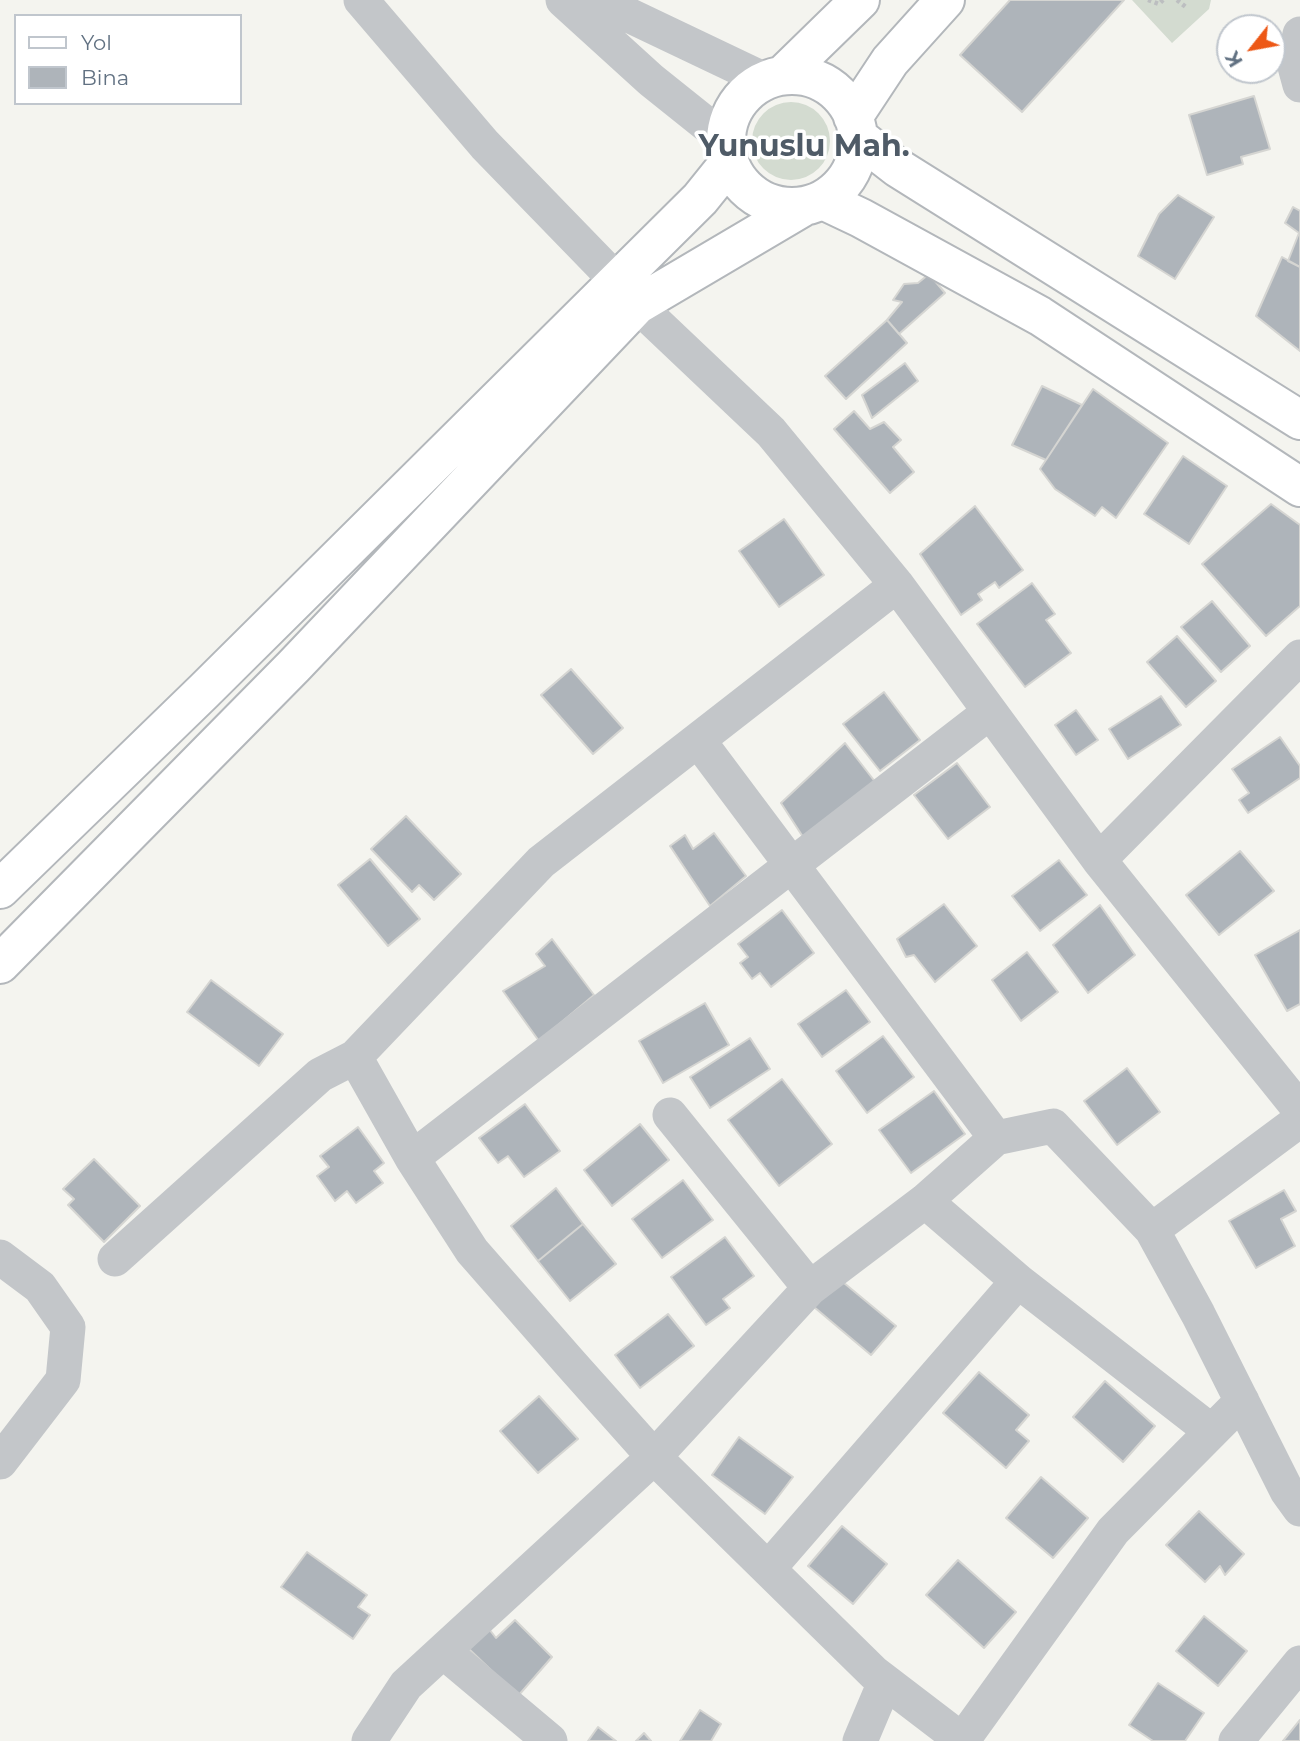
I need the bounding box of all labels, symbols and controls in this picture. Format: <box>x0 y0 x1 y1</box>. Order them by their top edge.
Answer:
legend <box>14 14 242 105</box>
north arrow <box>1216 14 1286 84</box>
text: Yol <box>81 30 112 55</box>
text: K <box>1221 47 1248 71</box>
text: Bina <box>81 65 129 90</box>
district label: Yunuslu Mah. <box>699 129 909 165</box>

